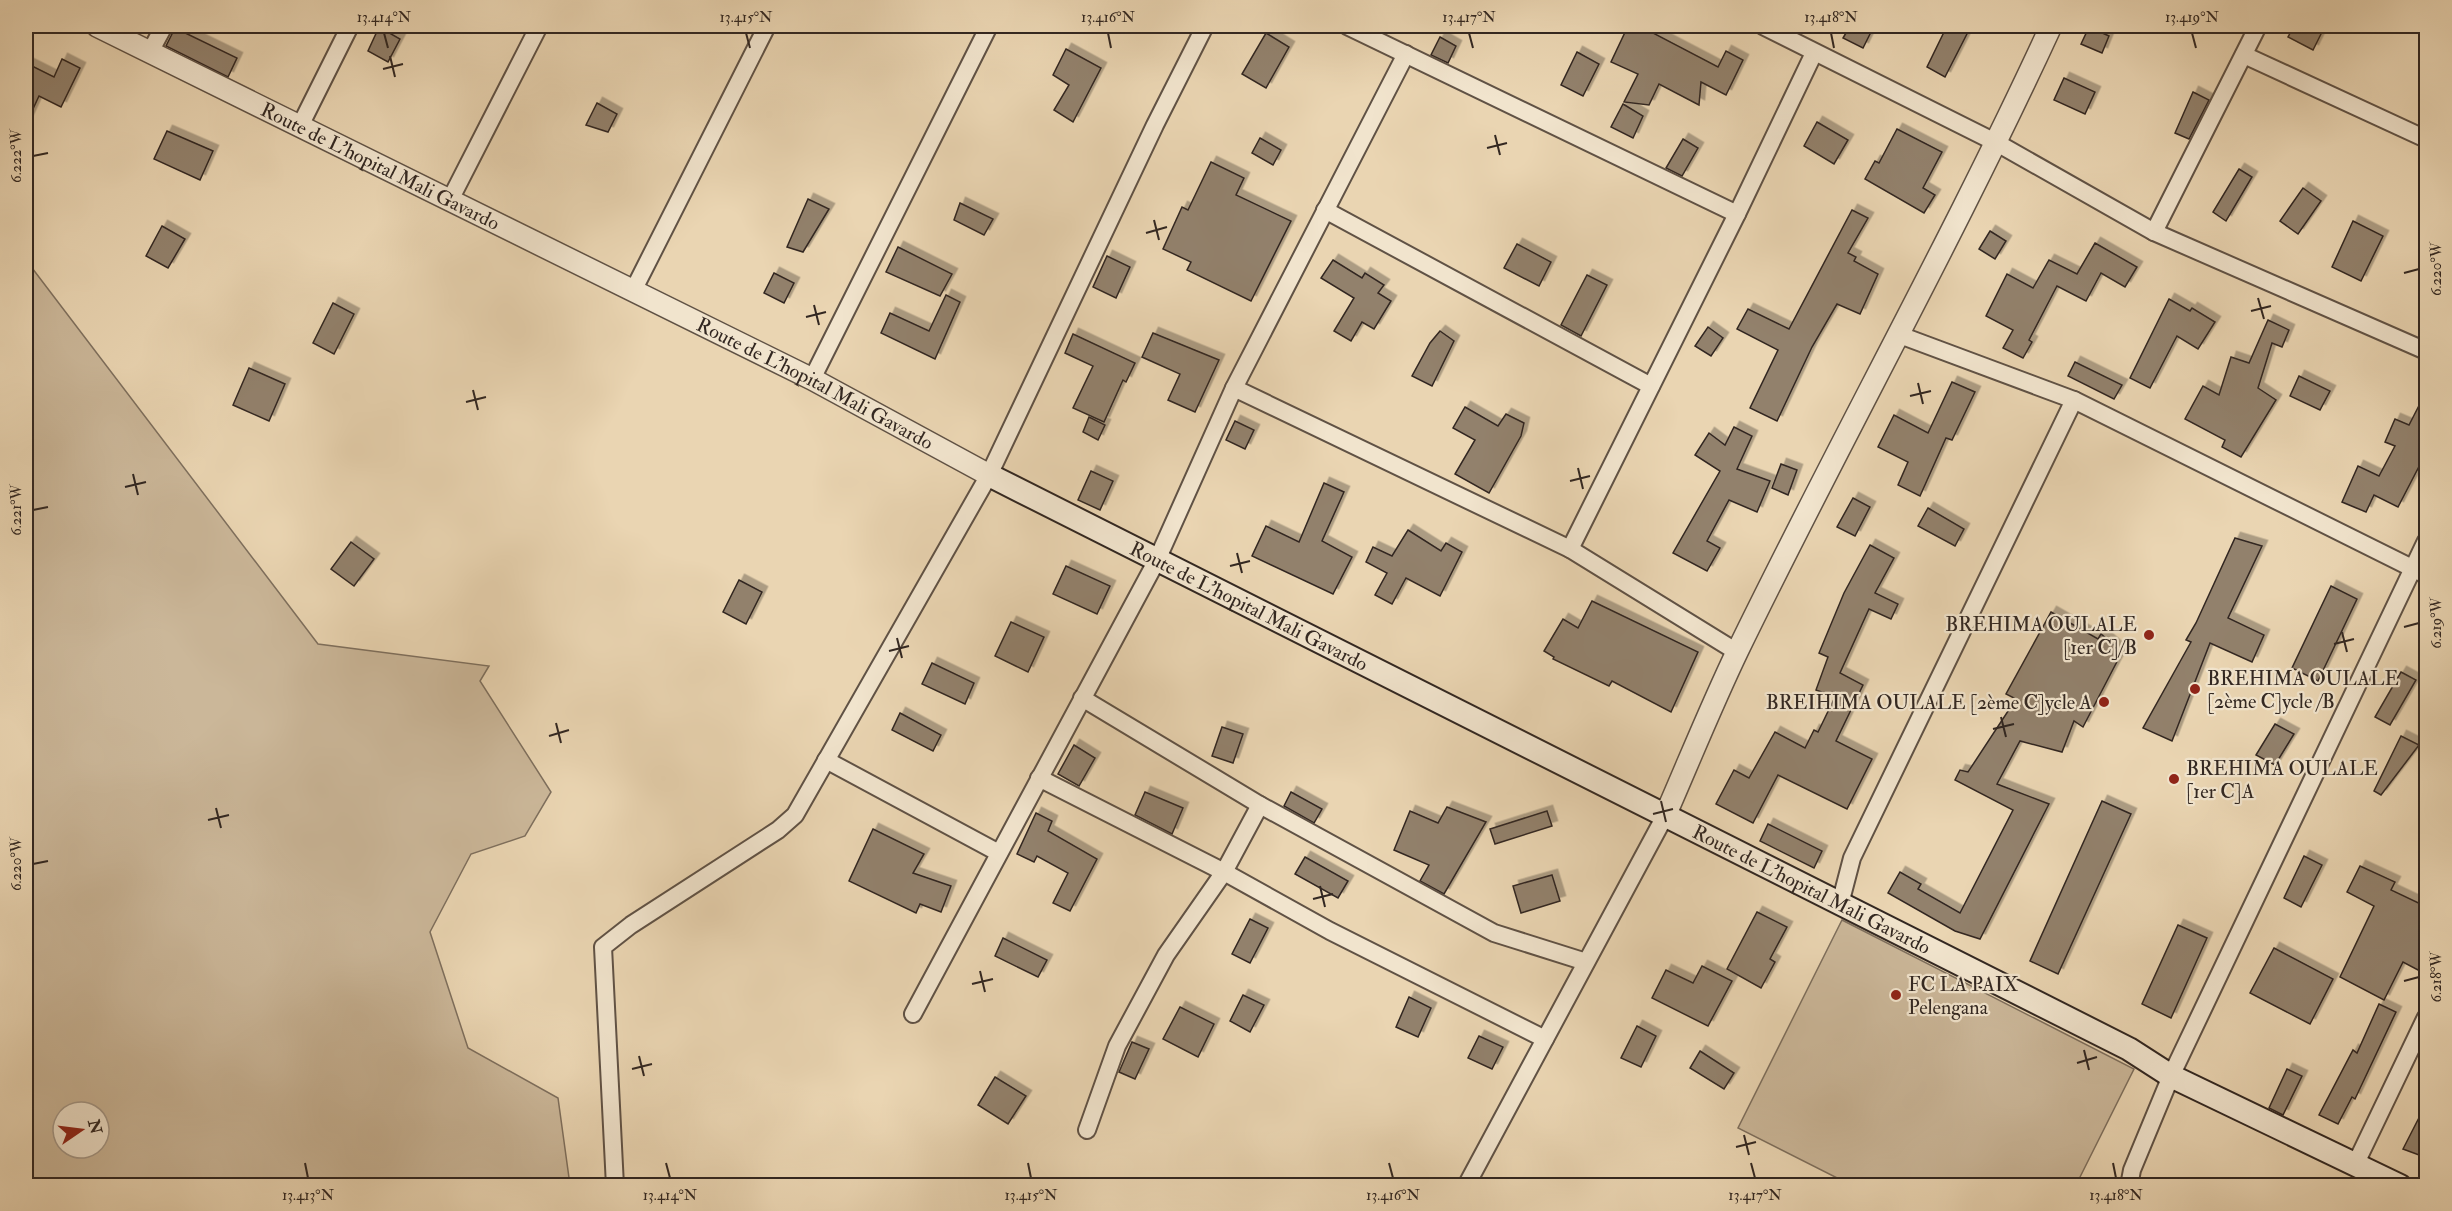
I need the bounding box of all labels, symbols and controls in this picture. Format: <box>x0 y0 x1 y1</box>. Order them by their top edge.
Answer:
text: 13.414°N <box>357 8 412 27</box>
text: 13.415°N <box>720 8 773 27</box>
text: 13.416°N <box>1081 8 1136 27</box>
text: 13.417°N <box>1442 8 1496 27</box>
text: 13.418°N <box>1804 8 1858 27</box>
text: 13.419°N <box>2165 8 2220 27</box>
street label: Route de L'hopital Mali Gavardo <box>257 97 504 236</box>
text: 6.222°W <box>7 128 26 183</box>
text: 6.220°W <box>2427 241 2446 296</box>
street label: Route de L'hopital Mali Gavardo <box>692 312 937 455</box>
text: 6.221°W <box>7 483 26 536</box>
street label: Route de L'hopital Mali Gavardo <box>1125 536 1372 677</box>
text: 6.219°W <box>2427 596 2446 649</box>
place label: BREHIMA OULALE [1er C]/B <box>1945 612 2137 660</box>
marker: BREHIMA OULALE [1er C]/B <box>2142 628 2156 642</box>
place label: BREHIMA OULALE [2ème C]ycle /B <box>2207 666 2399 714</box>
marker: BREHIMA OULALE [2ème C]ycle /B <box>2188 682 2202 696</box>
place label: BREIHIMA OULALE [2ème C]ycle A <box>1766 690 2092 715</box>
marker: BREIHIMA OULALE [2ème C]ycle A <box>2097 695 2111 709</box>
place label: BREHIMA OULALE [1er C]A <box>2186 756 2378 804</box>
marker: BREHIMA OULALE [1er C]A <box>2167 772 2181 786</box>
street label: Route de L'hopital Mali Gavardo <box>1688 819 1935 960</box>
text: 6.220°W <box>7 836 26 891</box>
text: 6.218°W <box>2427 951 2446 1003</box>
place label: FC LA PAIX Pelengana <box>1908 972 2019 1020</box>
marker: FC LA PAIX Pelengana <box>1889 988 1903 1002</box>
north arrow <box>51 1100 111 1160</box>
text: N <box>83 1116 106 1137</box>
text: 13.413°N <box>282 1186 335 1205</box>
text: 13.414°N <box>643 1186 698 1205</box>
text: 13.415°N <box>1005 1186 1058 1205</box>
text: 13.416°N <box>1366 1186 1421 1205</box>
text: 13.417°N <box>1728 1186 1782 1205</box>
text: 13.418°N <box>2089 1186 2143 1205</box>

